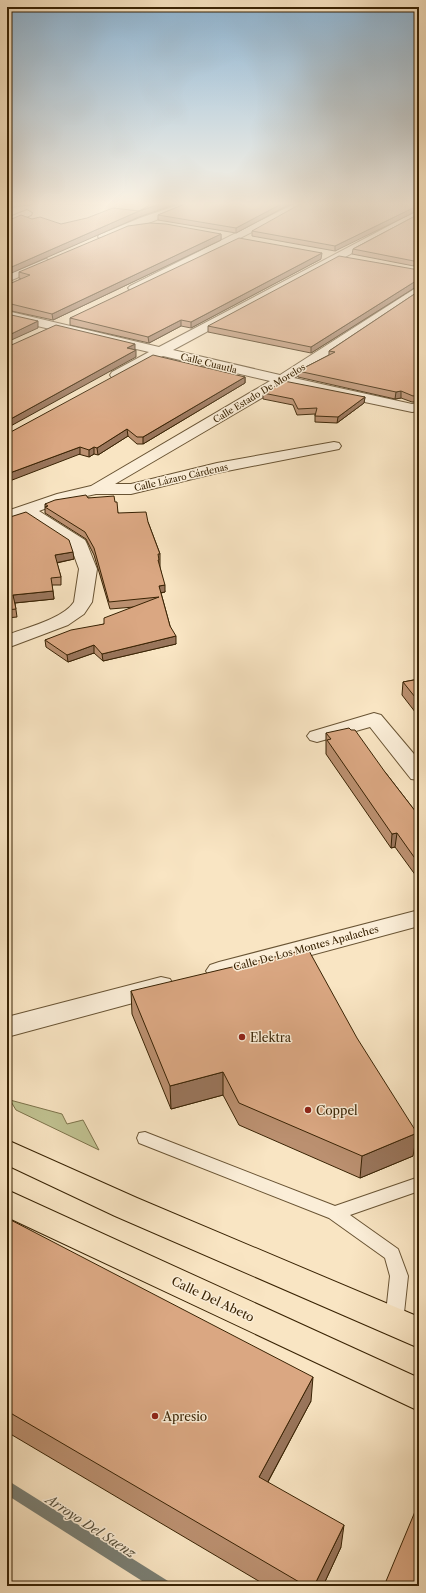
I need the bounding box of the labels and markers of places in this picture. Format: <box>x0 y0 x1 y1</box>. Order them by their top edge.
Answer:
place label: Elektra <box>250 1030 292 1045</box>
marker: Elektra <box>237 1032 247 1042</box>
place label: Coppel <box>316 1103 358 1118</box>
marker: Coppel <box>303 1105 313 1115</box>
place label: Apresio <box>162 1409 207 1424</box>
marker: Apresio <box>150 1411 160 1421</box>

